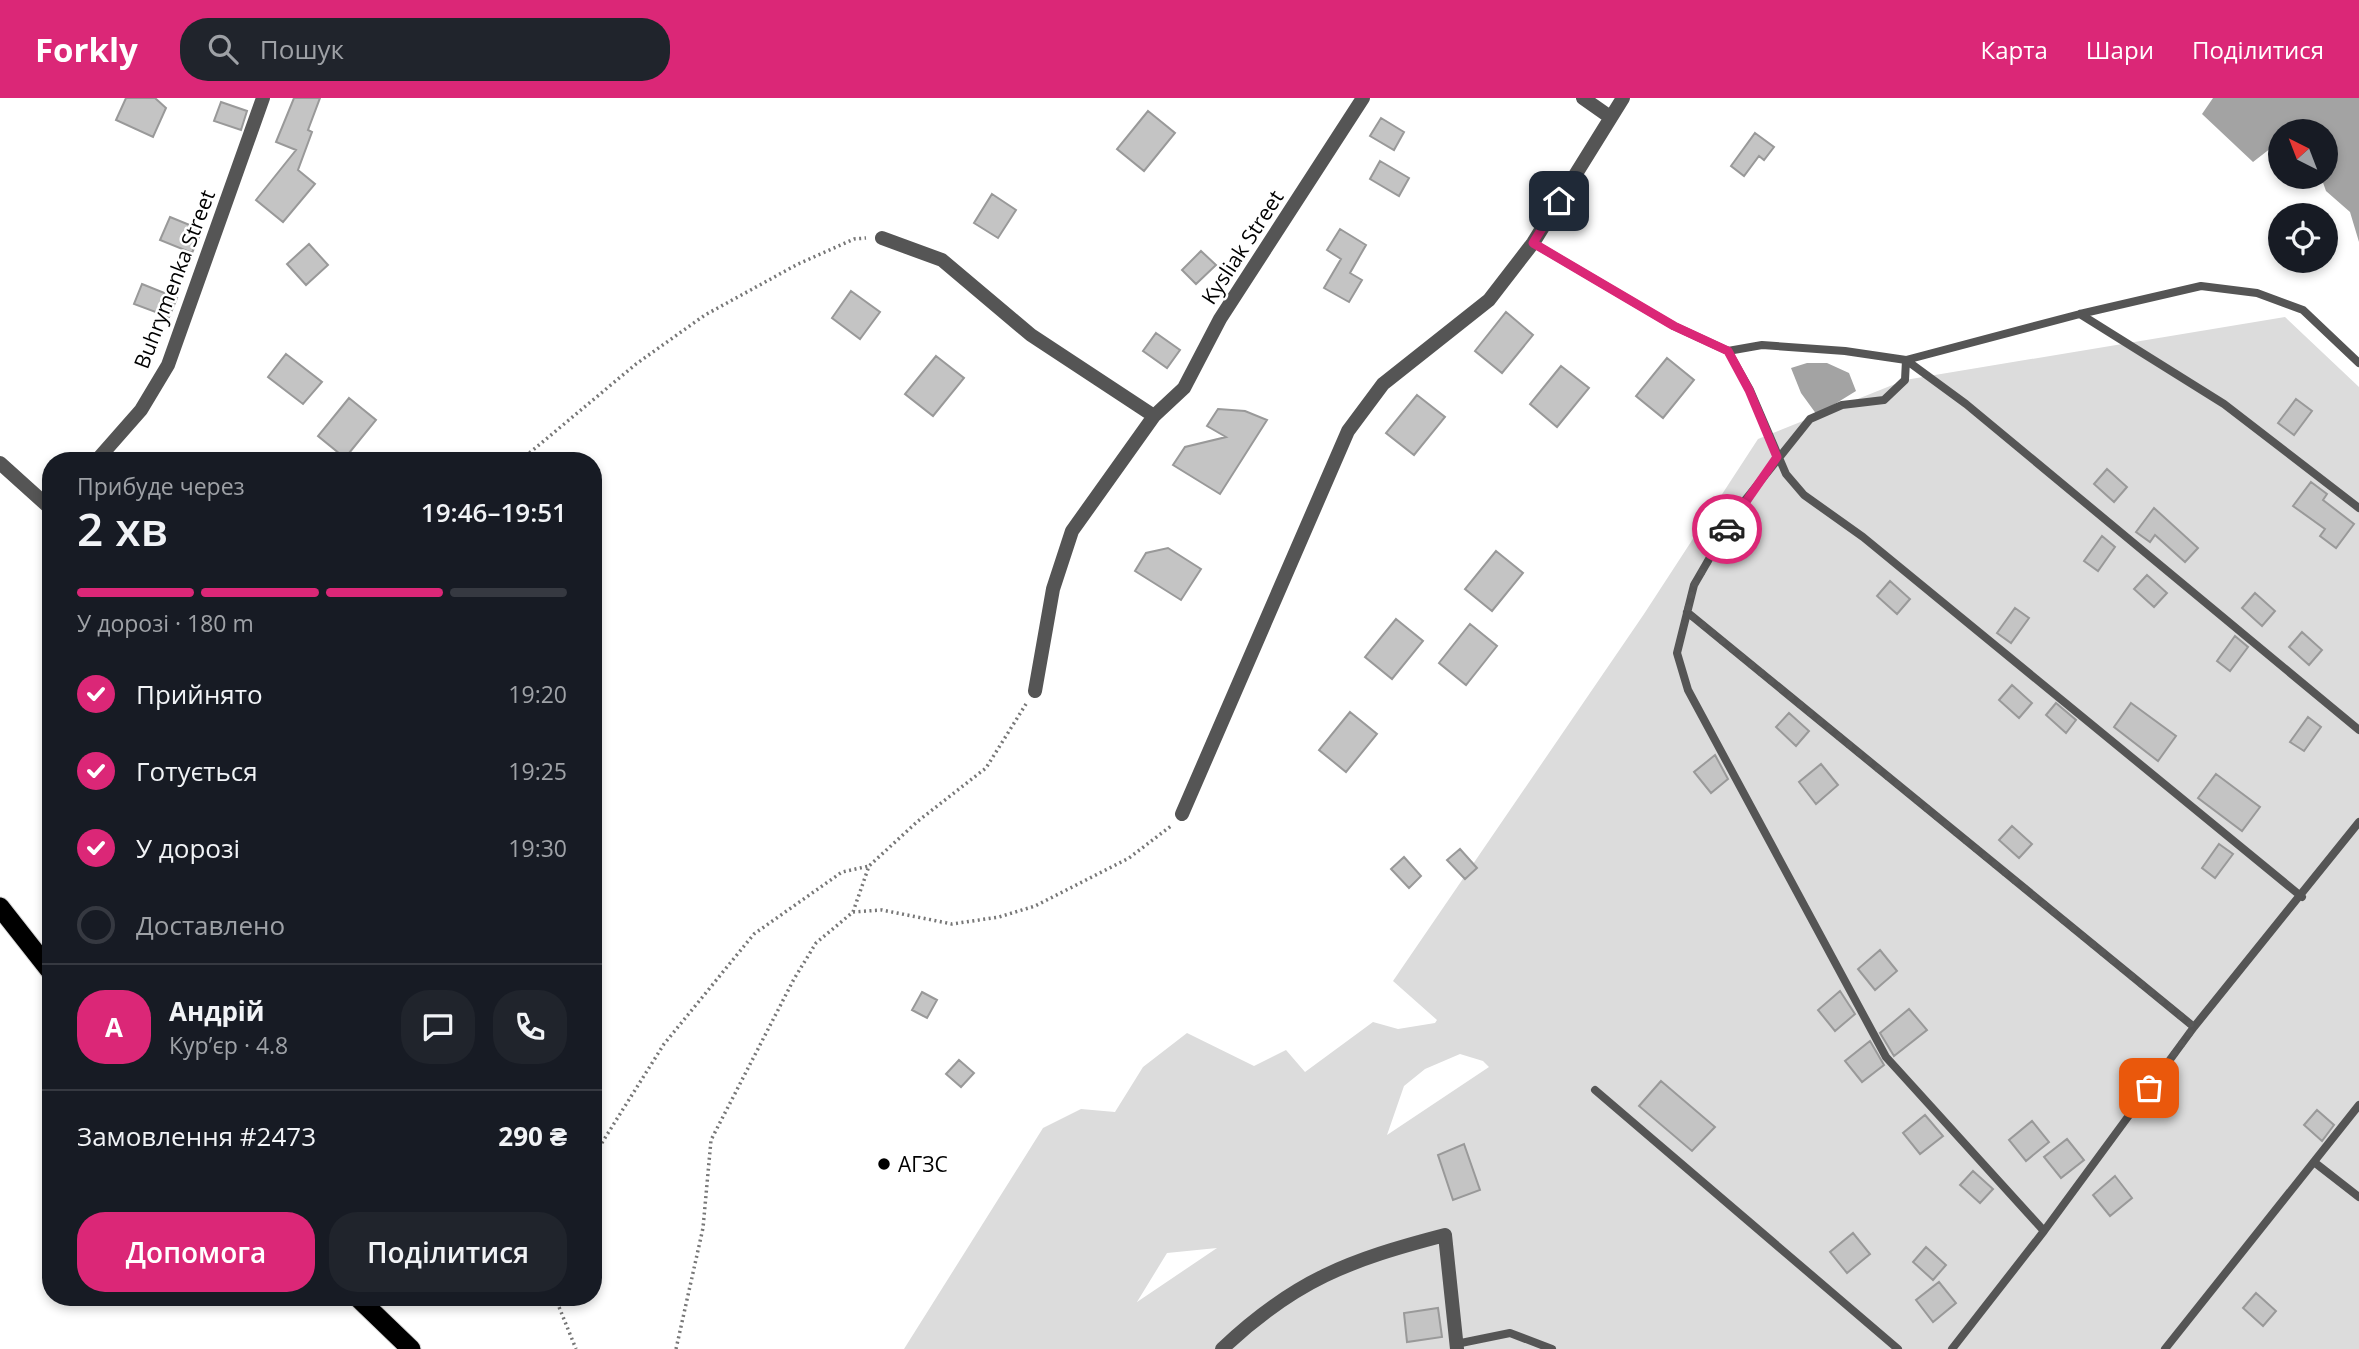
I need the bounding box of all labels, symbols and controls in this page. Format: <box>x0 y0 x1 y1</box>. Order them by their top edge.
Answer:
search box <box>180 18 670 81</box>
text: Forkly <box>35 27 138 72</box>
icon: search <box>204 30 242 68</box>
text: Пошук <box>260 31 344 67</box>
text: Карта <box>1981 33 2048 66</box>
text: Шари <box>2086 33 2154 66</box>
text: Поділитися <box>2192 33 2324 66</box>
north arrow <box>2268 119 2338 189</box>
map controls <box>2268 119 2338 273</box>
pin <box>1529 171 1589 231</box>
icon: home <box>1540 182 1578 220</box>
street label: Kysliak Street <box>1195 185 1289 309</box>
street label: Buhrymenka Street <box>127 186 221 372</box>
button: locate <box>2268 203 2338 273</box>
text: Прибуде через <box>77 470 245 502</box>
text: 19:46–19:51 <box>421 494 567 530</box>
courier <box>1692 494 1762 564</box>
text: 2 хв <box>77 497 168 559</box>
icon: car <box>1708 510 1746 548</box>
text: У дорозі · 180 m <box>77 607 254 639</box>
icon: check <box>77 675 115 713</box>
text: Прийнято <box>136 676 263 712</box>
text: 19:20 <box>508 678 567 710</box>
icon: check <box>77 752 115 790</box>
text: Готується <box>136 753 258 789</box>
text: 19:25 <box>508 755 567 787</box>
icon: check <box>77 829 115 867</box>
text: У дорозі <box>136 830 240 866</box>
text: 19:30 <box>508 832 567 864</box>
text: Доставлено <box>136 907 285 943</box>
button: chat <box>401 990 475 1064</box>
button: phone <box>493 990 567 1064</box>
text: Андрій <box>169 993 265 1029</box>
text: А <box>105 1009 123 1045</box>
text: Кур’єр · 4.8 <box>169 1029 288 1061</box>
pin <box>2119 1058 2179 1118</box>
icon: bag <box>2130 1069 2168 1107</box>
text: Замовлення #2473 <box>77 1118 316 1154</box>
text: 290 ₴ <box>498 1118 567 1154</box>
place label: АГЗС <box>898 1150 948 1178</box>
marker: АГЗС <box>876 1156 892 1172</box>
button: Допомога <box>77 1212 315 1292</box>
button: Поділитися <box>329 1212 567 1292</box>

